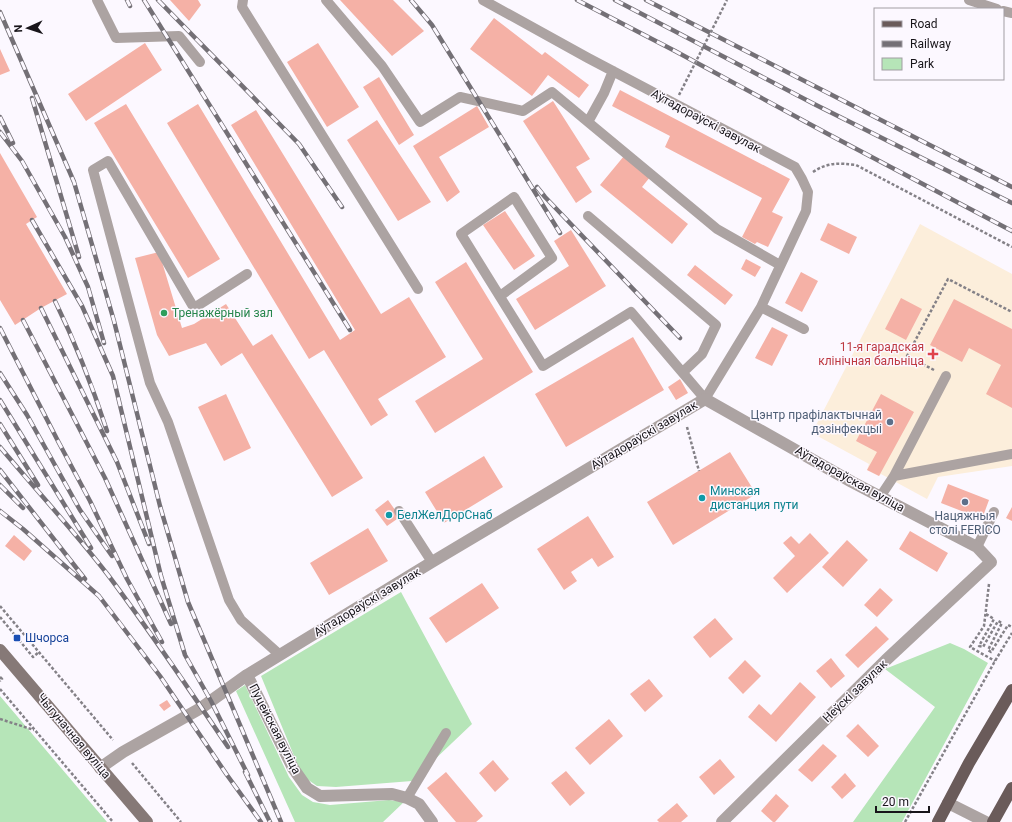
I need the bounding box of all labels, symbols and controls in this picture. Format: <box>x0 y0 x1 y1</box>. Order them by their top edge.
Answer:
north arrow <box>8 8 48 48</box>
legend <box>874 8 1004 80</box>
text: Road <box>910 17 938 31</box>
text: N <box>12 24 25 33</box>
text: Railway <box>910 37 951 51</box>
text: Park <box>910 57 935 71</box>
street label: Аўтадораўскі завулак <box>649 86 763 156</box>
place label: Тренажёрный зал <box>172 306 273 320</box>
marker: Тренажёрный зал <box>159 308 169 318</box>
place label: 11-я гарадская клінічная бальніца <box>818 340 924 368</box>
marker: 11-я гарадская клінічная бальніца <box>927 348 939 360</box>
street label: Аўтадораўскі завулак <box>588 397 700 472</box>
place label: Цэнтр прафілактычнай дэзінфекцыі <box>751 408 882 436</box>
marker: Цэнтр прафілактычнай дэзінфекцыі <box>885 417 895 427</box>
street label: Аўтадораўская вуліца <box>793 443 907 515</box>
place label: Минская дистанция пути <box>710 484 799 512</box>
marker: Минская дистанция пути <box>697 493 707 503</box>
marker: Нацяжныя столі FERICO <box>960 497 970 507</box>
place label: БелЖелДорСнаб <box>397 508 493 522</box>
place label: Нацяжныя столі FERICO <box>929 509 1001 537</box>
marker: БелЖелДорСнаб <box>384 510 394 520</box>
street label: Аўтадораўскі завулак <box>311 564 423 639</box>
place label: Шчорса <box>25 631 69 645</box>
marker: Шчорса <box>12 633 22 643</box>
street label: Неўскі завулак <box>820 656 890 725</box>
street label: Пуцейская вуліца <box>246 682 304 776</box>
street label: Чыгуначная вуліца <box>34 691 114 781</box>
scale bar <box>876 788 929 814</box>
text: 20 m <box>882 795 909 809</box>

